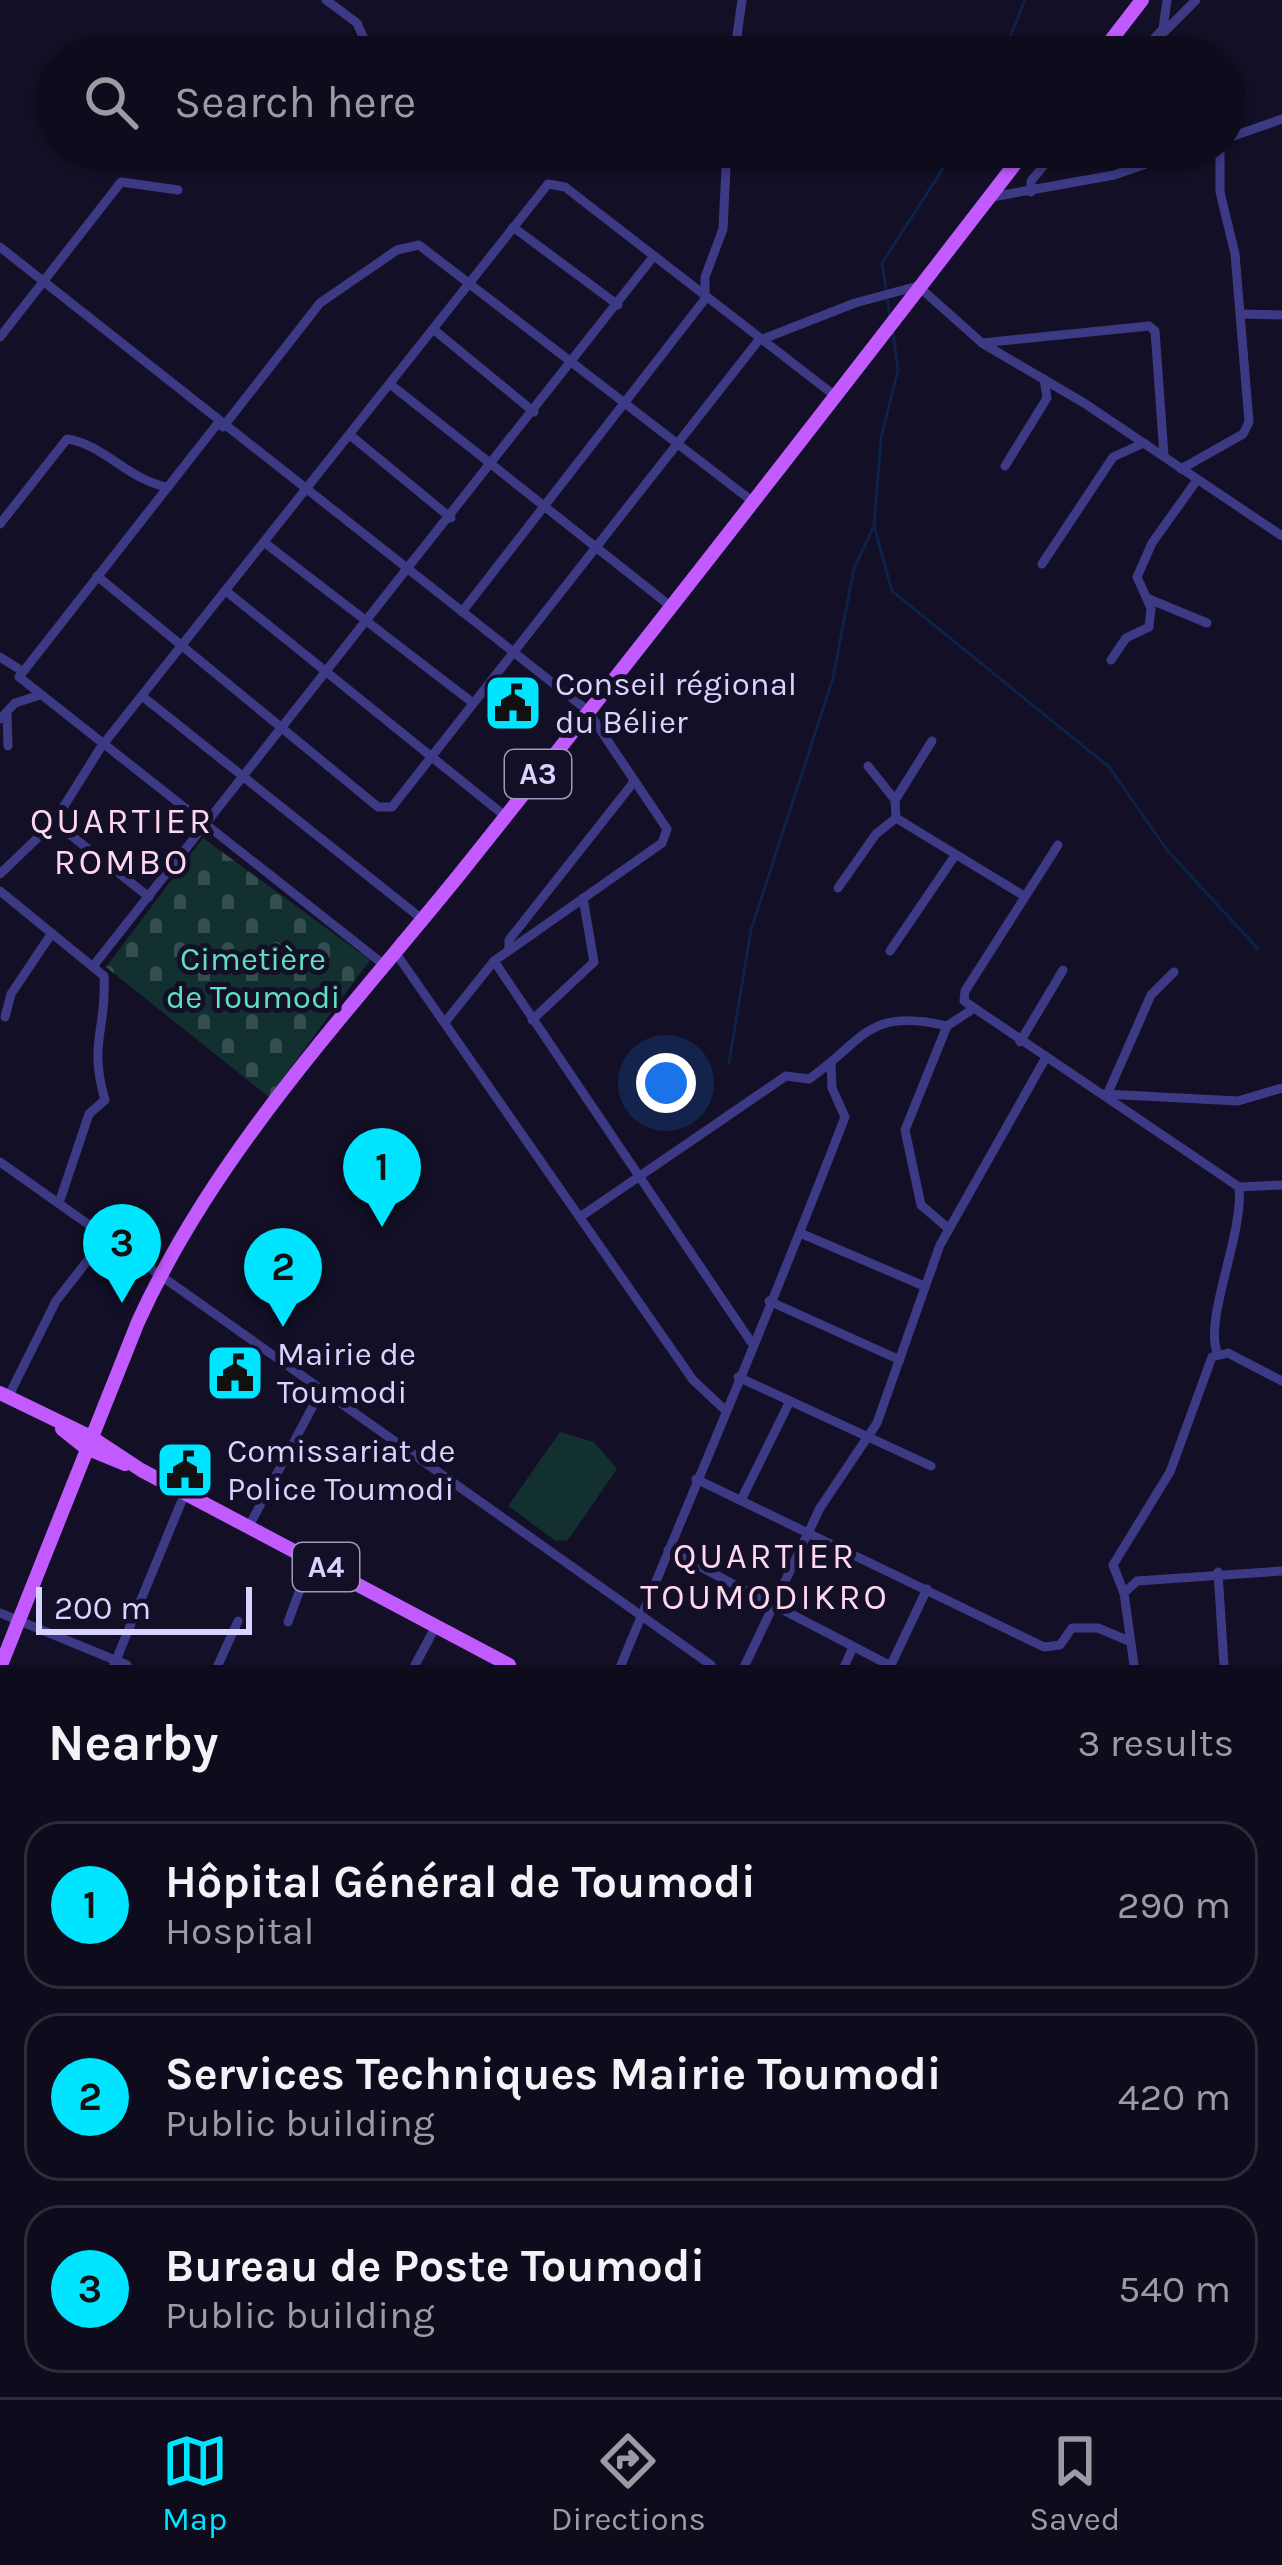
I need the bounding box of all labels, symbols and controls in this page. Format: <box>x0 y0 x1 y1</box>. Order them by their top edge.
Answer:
search box <box>36 36 1246 168</box>
icon: search <box>78 69 144 135</box>
text: Search here <box>174 76 416 128</box>
place label: Conseil régional du Bélier <box>555 665 797 741</box>
public building icon: Conseil régional du Bélier <box>482 672 544 734</box>
road number: A3 <box>505 750 571 798</box>
district label: QUARTIER ROMBO <box>30 800 214 883</box>
park label: Cimetière de Toumodi <box>166 940 340 1016</box>
your location <box>636 1053 696 1113</box>
pin: 1 <box>343 1128 421 1227</box>
pin: 3 <box>83 1204 161 1303</box>
pin: 2 <box>244 1228 322 1327</box>
place label: Mairie de Toumodi <box>277 1335 416 1411</box>
public building icon: Mairie de Toumodi <box>204 1342 266 1404</box>
place label: Comissariat de Police Toumodi <box>227 1432 456 1508</box>
public building icon: Comissariat de Police Toumodi <box>154 1439 216 1501</box>
district label: QUARTIER TOUMODIKRO <box>640 1535 890 1618</box>
road number: A4 <box>293 1543 359 1591</box>
scale bar <box>36 1581 252 1634</box>
text: 200 m <box>54 1589 151 1627</box>
text: Nearby <box>48 1713 218 1773</box>
text: 3 results <box>1077 1720 1234 1766</box>
text: Hôpital Général de Toumodi <box>165 1856 756 1908</box>
text: 1 <box>83 1882 97 1928</box>
text: 290 m <box>1117 1882 1231 1928</box>
text: Hospital <box>165 1908 314 1954</box>
text: Services Techniques Mairie Toumodi <box>165 2048 942 2100</box>
text: 2 <box>78 2074 102 2120</box>
text: 420 m <box>1118 2074 1231 2120</box>
text: Public building <box>165 2100 435 2146</box>
text: Bureau de Poste Toumodi <box>165 2240 705 2292</box>
text: 3 <box>78 2266 102 2312</box>
text: 540 m <box>1118 2266 1231 2312</box>
text: Public building <box>165 2292 435 2338</box>
tab: Map <box>162 2428 228 2538</box>
tab: Directions <box>551 2428 706 2538</box>
tab: Saved <box>1029 2428 1120 2538</box>

